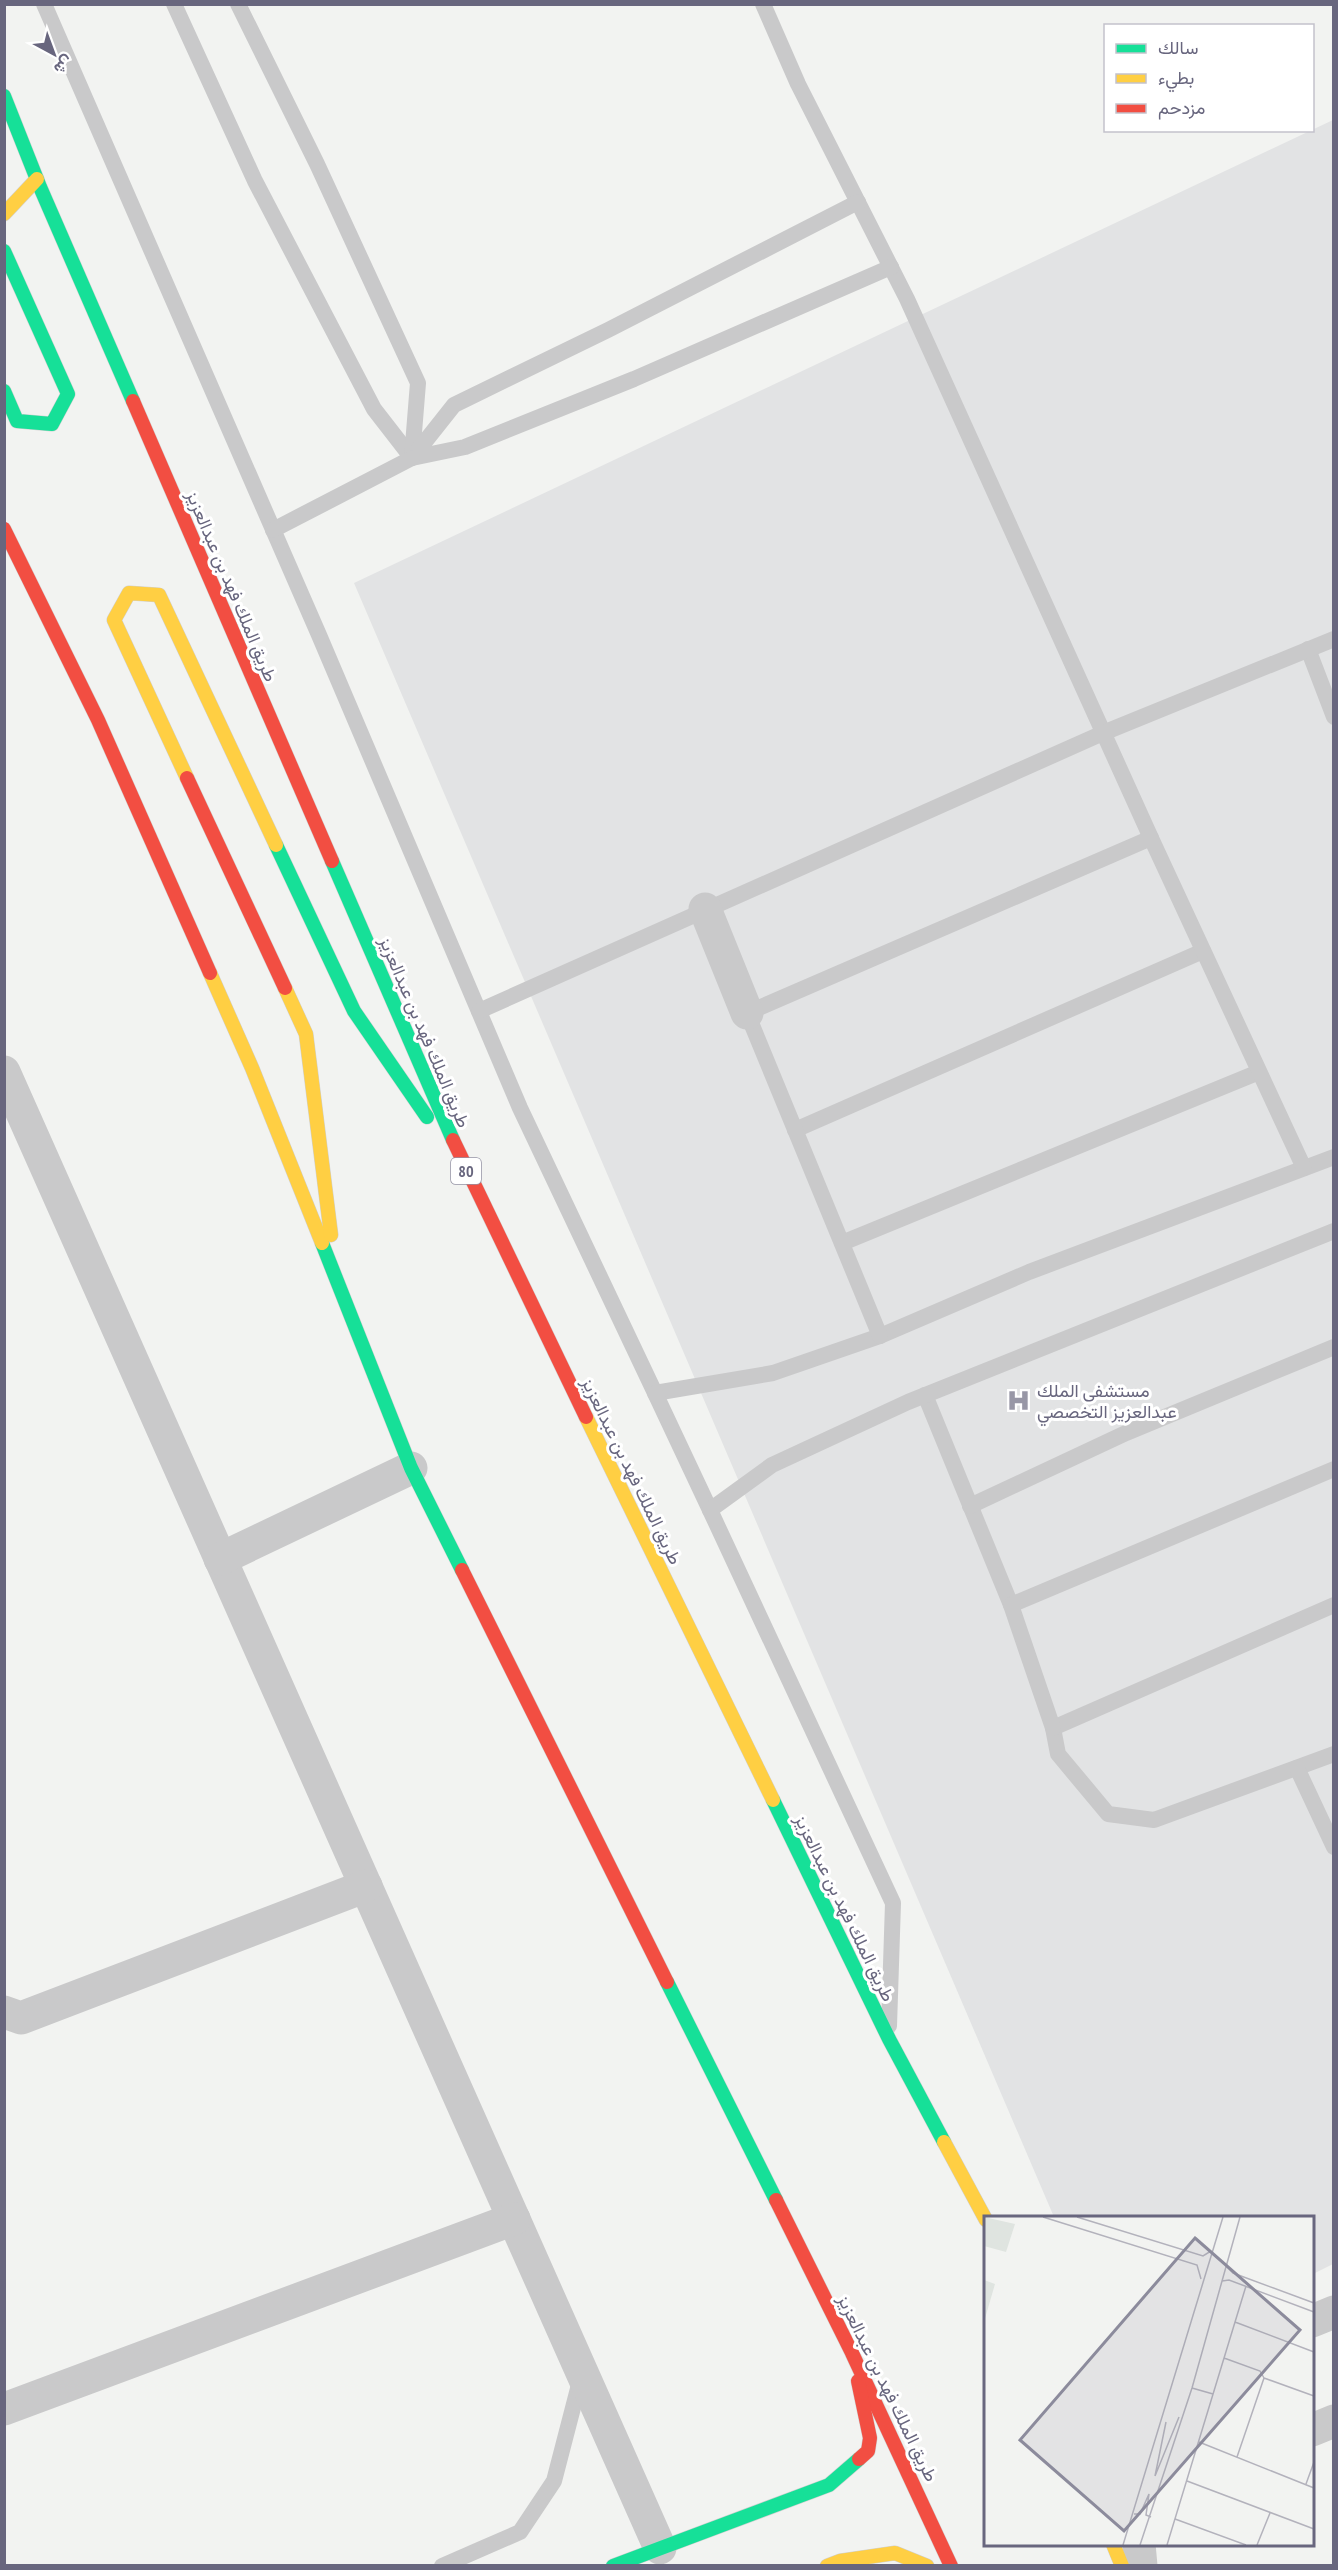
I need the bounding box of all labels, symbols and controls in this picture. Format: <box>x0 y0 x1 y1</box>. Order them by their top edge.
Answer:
north arrow <box>24 24 84 84</box>
legend <box>1104 24 1314 132</box>
text: سالك <box>1158 36 1198 59</box>
text: ش <box>50 51 78 79</box>
text: بطيء <box>1158 66 1194 93</box>
text: مزدحم <box>1158 96 1205 120</box>
street label: طريق الملك فهد بن عبدالعزيز <box>181 486 283 685</box>
street label: طريق الملك فهد بن عبدالعزيز <box>374 932 476 1131</box>
road number: 80 <box>451 1158 481 1184</box>
street label: طريق الملك فهد بن عبدالعزيز <box>576 1373 687 1568</box>
place label: مستشفى الملك عبدالعزيز التخصصي <box>1037 1379 1177 1427</box>
hospital icon: مستشفى الملك عبدالعزيز التخصصي <box>1006 1387 1032 1413</box>
street label: طريق الملك فهد بن عبدالعزيز <box>789 1810 900 2005</box>
inset map <box>984 2216 1314 2546</box>
street label: طريق الملك فهد بن عبدالعزيز <box>832 2290 943 2485</box>

